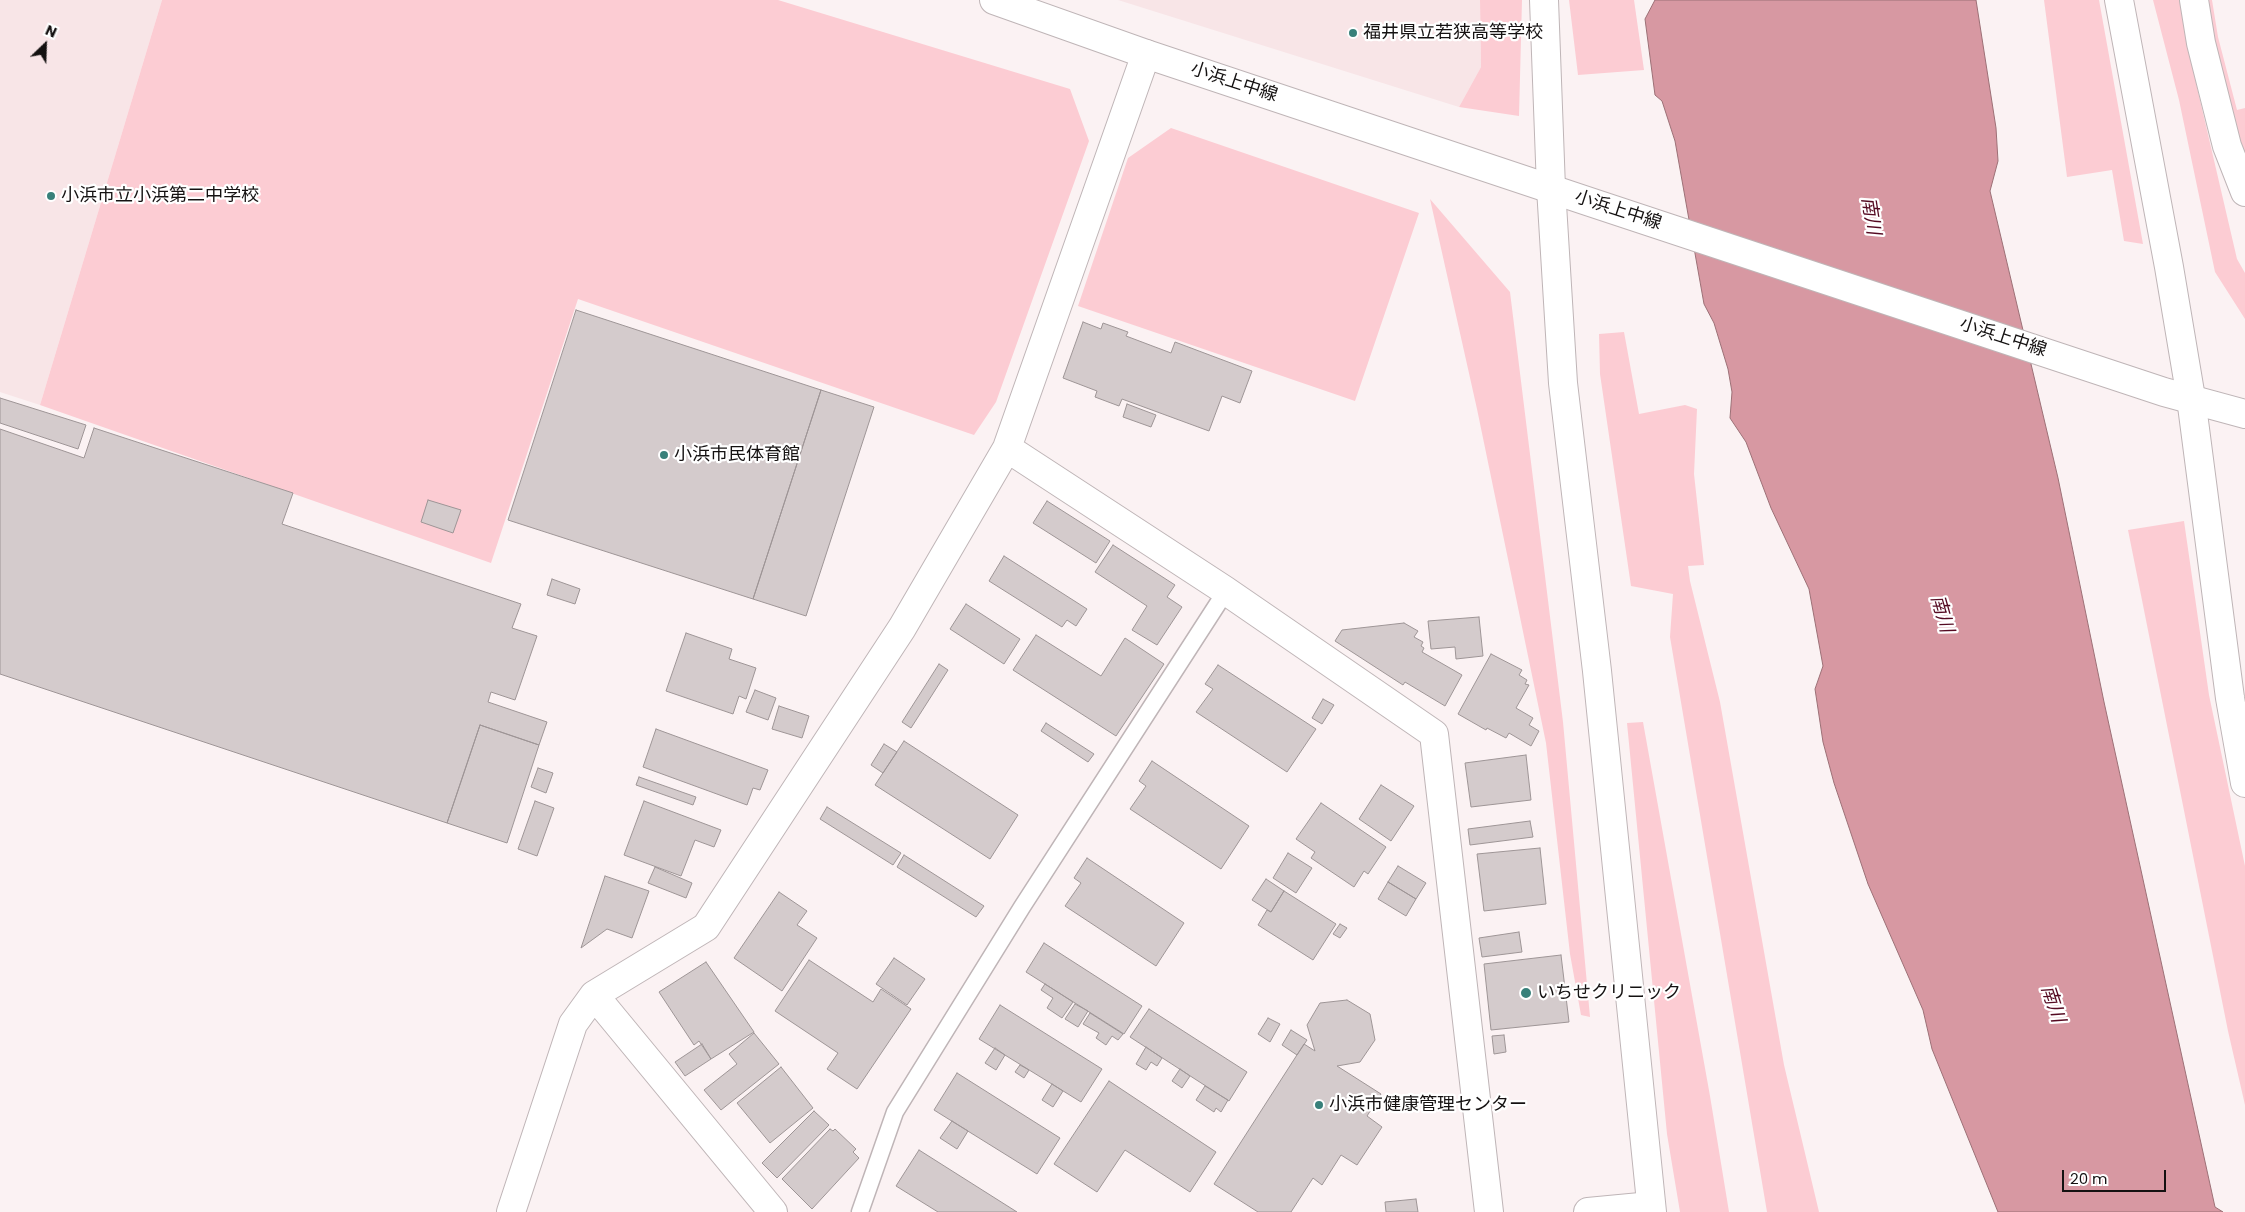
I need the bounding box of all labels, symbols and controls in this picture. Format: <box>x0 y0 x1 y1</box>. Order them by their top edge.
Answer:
north arrow <box>20 20 70 70</box>
text: N <box>42 20 60 43</box>
place label: 福井県立若狭高等学校 <box>1363 22 1543 44</box>
marker: 福井県立若狭高等学校 <box>1347 27 1359 39</box>
street label: 小浜上中線 <box>1188 59 1280 107</box>
place label: 小浜市立小浜第二中学校 <box>61 185 259 207</box>
street label: 小浜上中線 <box>1572 187 1664 235</box>
marker: 小浜市立小浜第二中学校 <box>45 190 57 202</box>
water label: 南川 <box>1856 195 1884 237</box>
street label: 小浜上中線 <box>1957 314 2049 362</box>
place label: 小浜市民体育館 <box>674 444 800 466</box>
marker: 小浜市民体育館 <box>658 449 670 461</box>
water label: 南川 <box>1925 593 1957 635</box>
place label: いちせクリニック <box>1537 982 1681 1004</box>
water label: 南川 <box>2035 982 2069 1026</box>
marker: いちせクリニック <box>1519 986 1533 1000</box>
place label: 小浜市健康管理センター <box>1329 1094 1527 1116</box>
marker: 小浜市健康管理センター <box>1313 1099 1325 1111</box>
scale bar <box>2065 1160 2169 1192</box>
text: 20 m <box>2070 1168 2108 1189</box>

